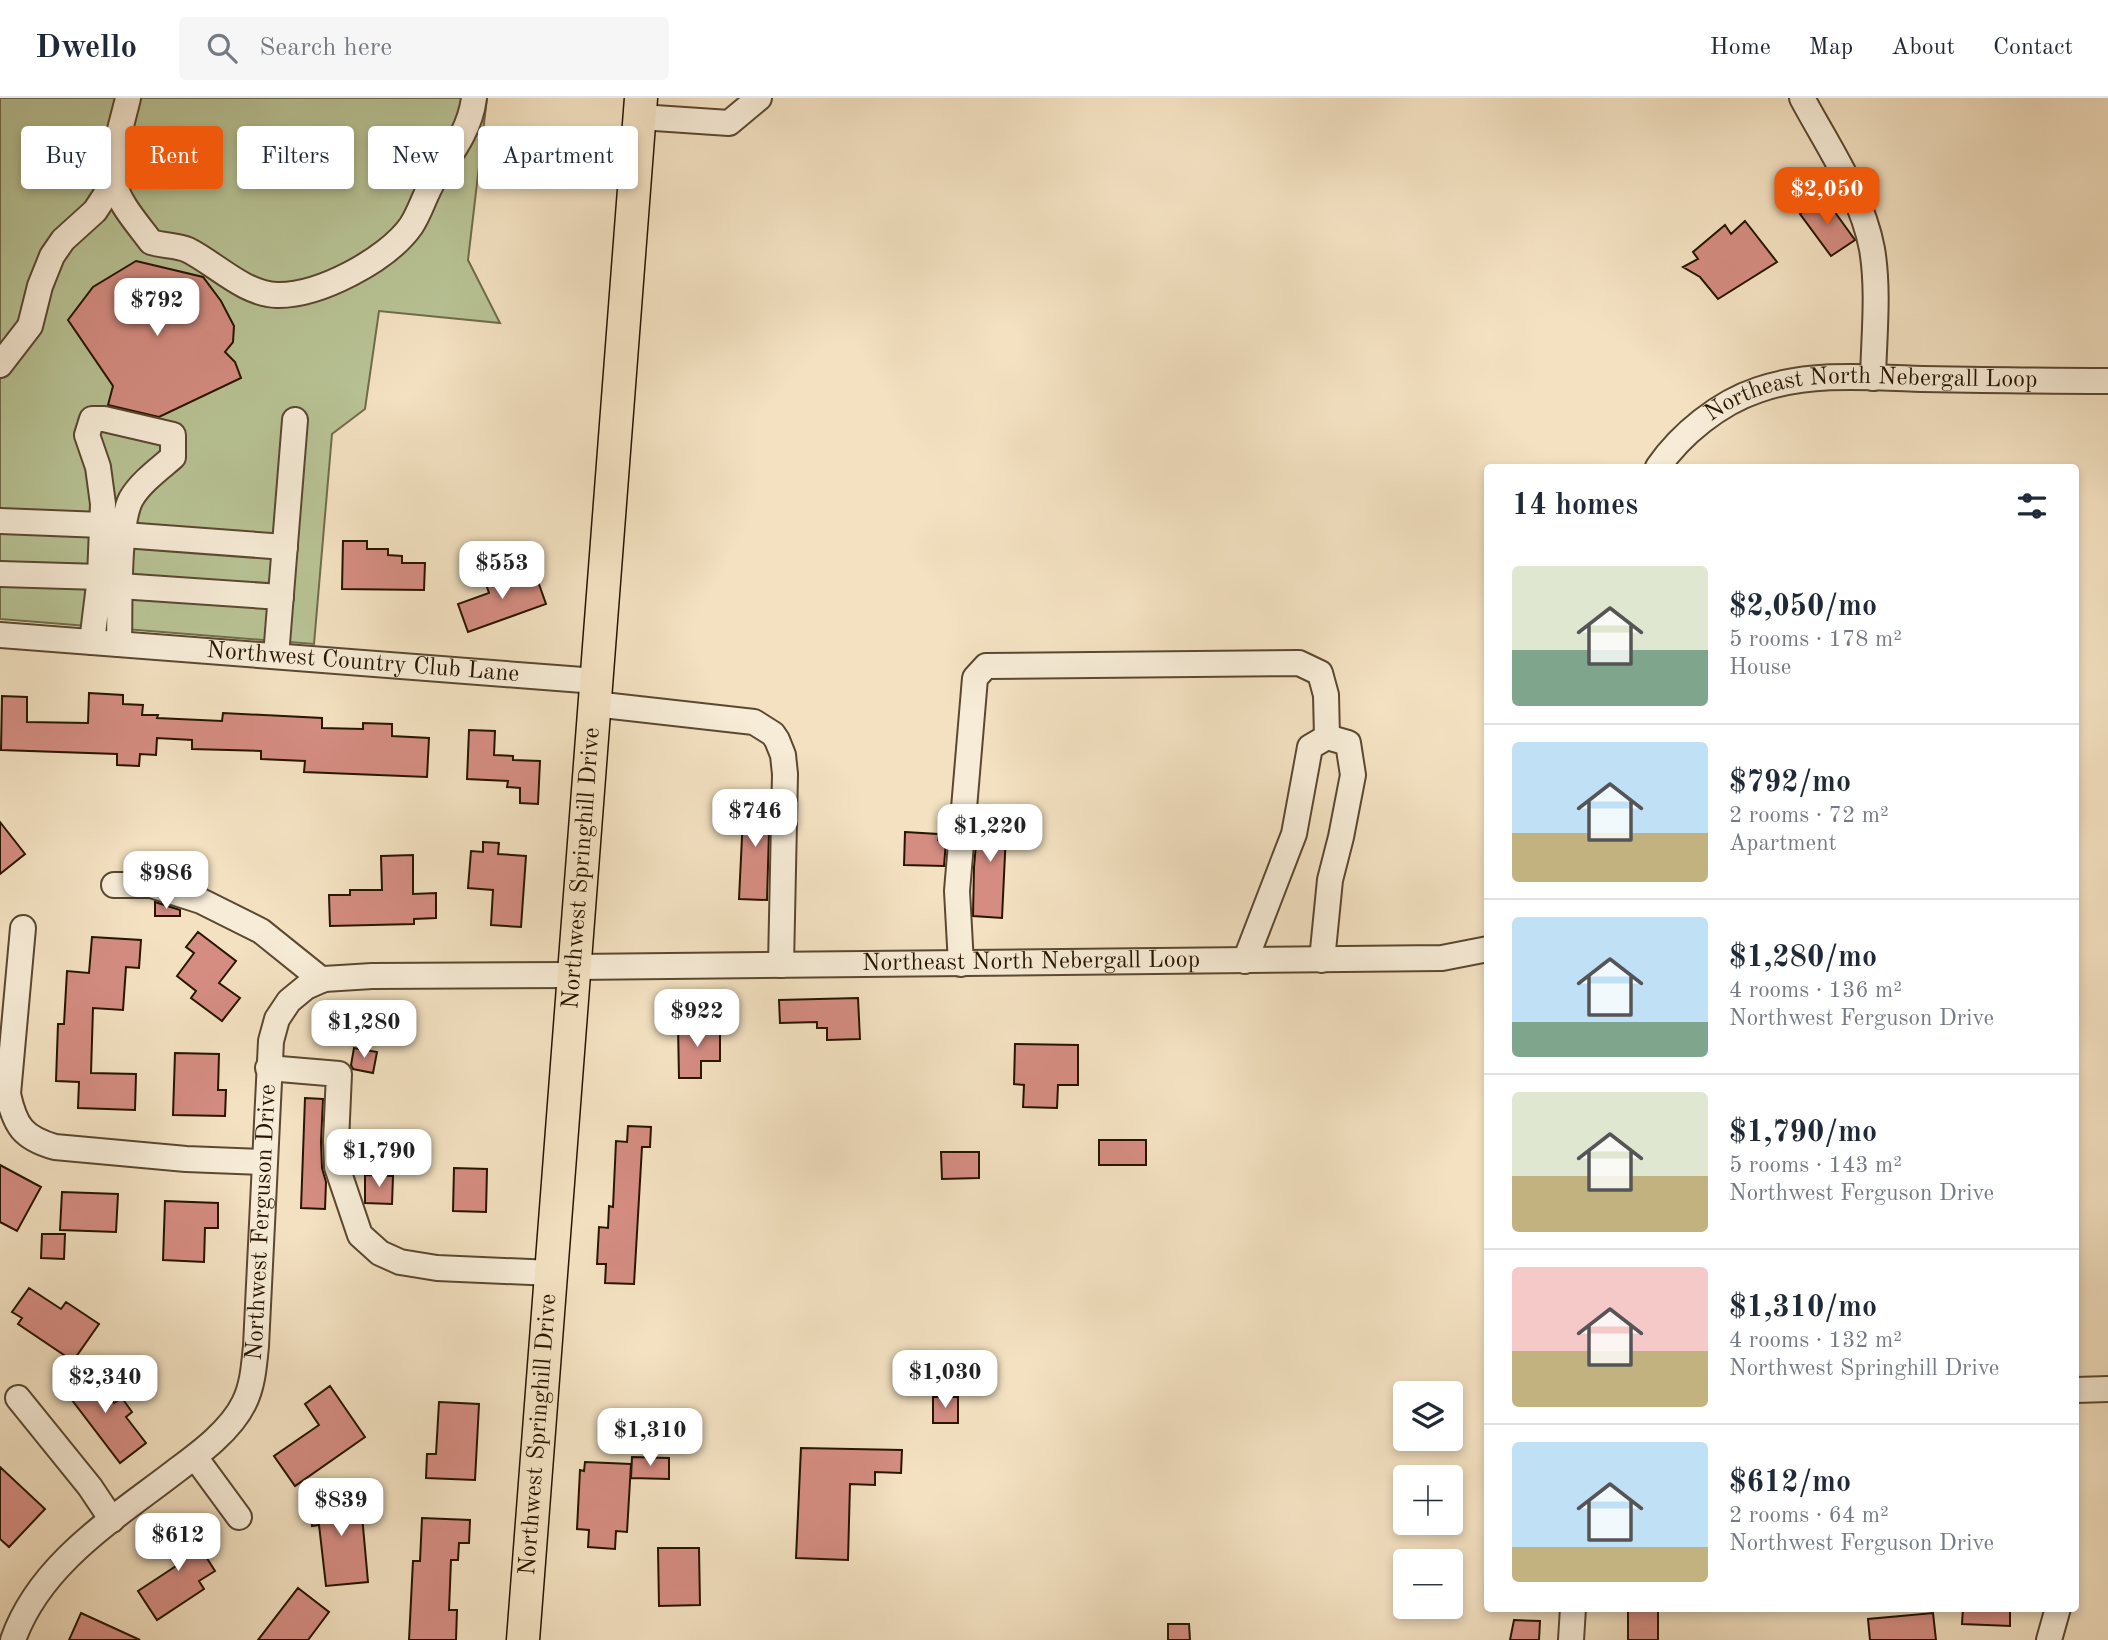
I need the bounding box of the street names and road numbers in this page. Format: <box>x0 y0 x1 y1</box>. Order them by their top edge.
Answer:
street label: Northeast North Nebergall Loop <box>1701 365 2038 427</box>
street label: Northwest Country Club Lane <box>206 639 520 687</box>
street label: Northwest Springhill Drive <box>559 727 605 1010</box>
street label: Northeast North Nebergall Loop <box>862 949 1200 976</box>
street label: Northwest Ferguson Drive <box>243 1083 281 1362</box>
street label: Northwest Springhill Drive <box>516 1293 561 1576</box>

